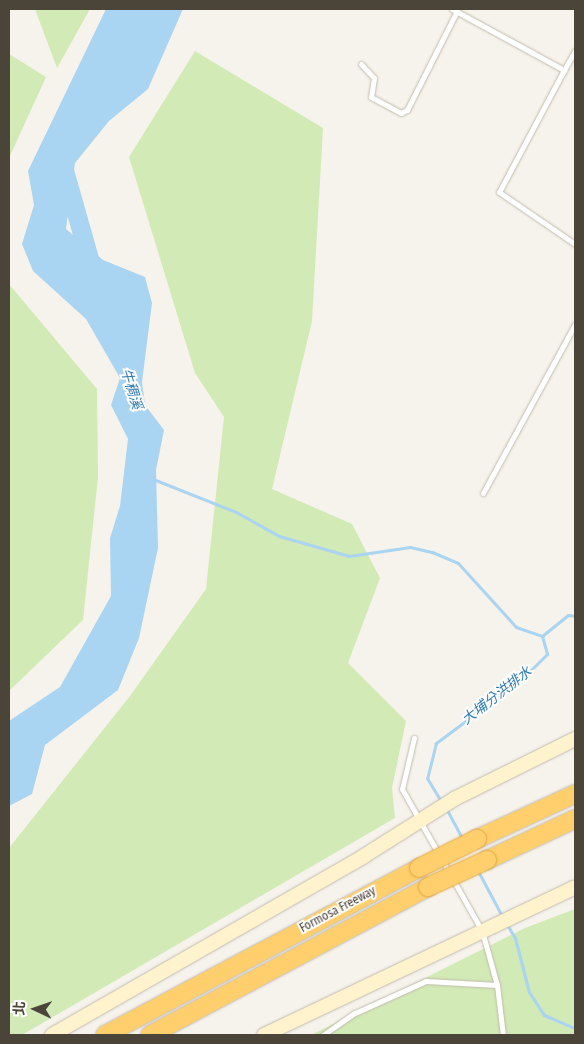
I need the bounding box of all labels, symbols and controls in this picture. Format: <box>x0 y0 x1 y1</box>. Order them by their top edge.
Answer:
water label: 牛稠溪 <box>117 366 145 412</box>
water label: 大埔分洪排水 <box>459 664 535 728</box>
street label: Formosa Freeway <box>298 884 378 936</box>
north arrow <box>10 984 60 1034</box>
text: 北 <box>11 1001 28 1016</box>

